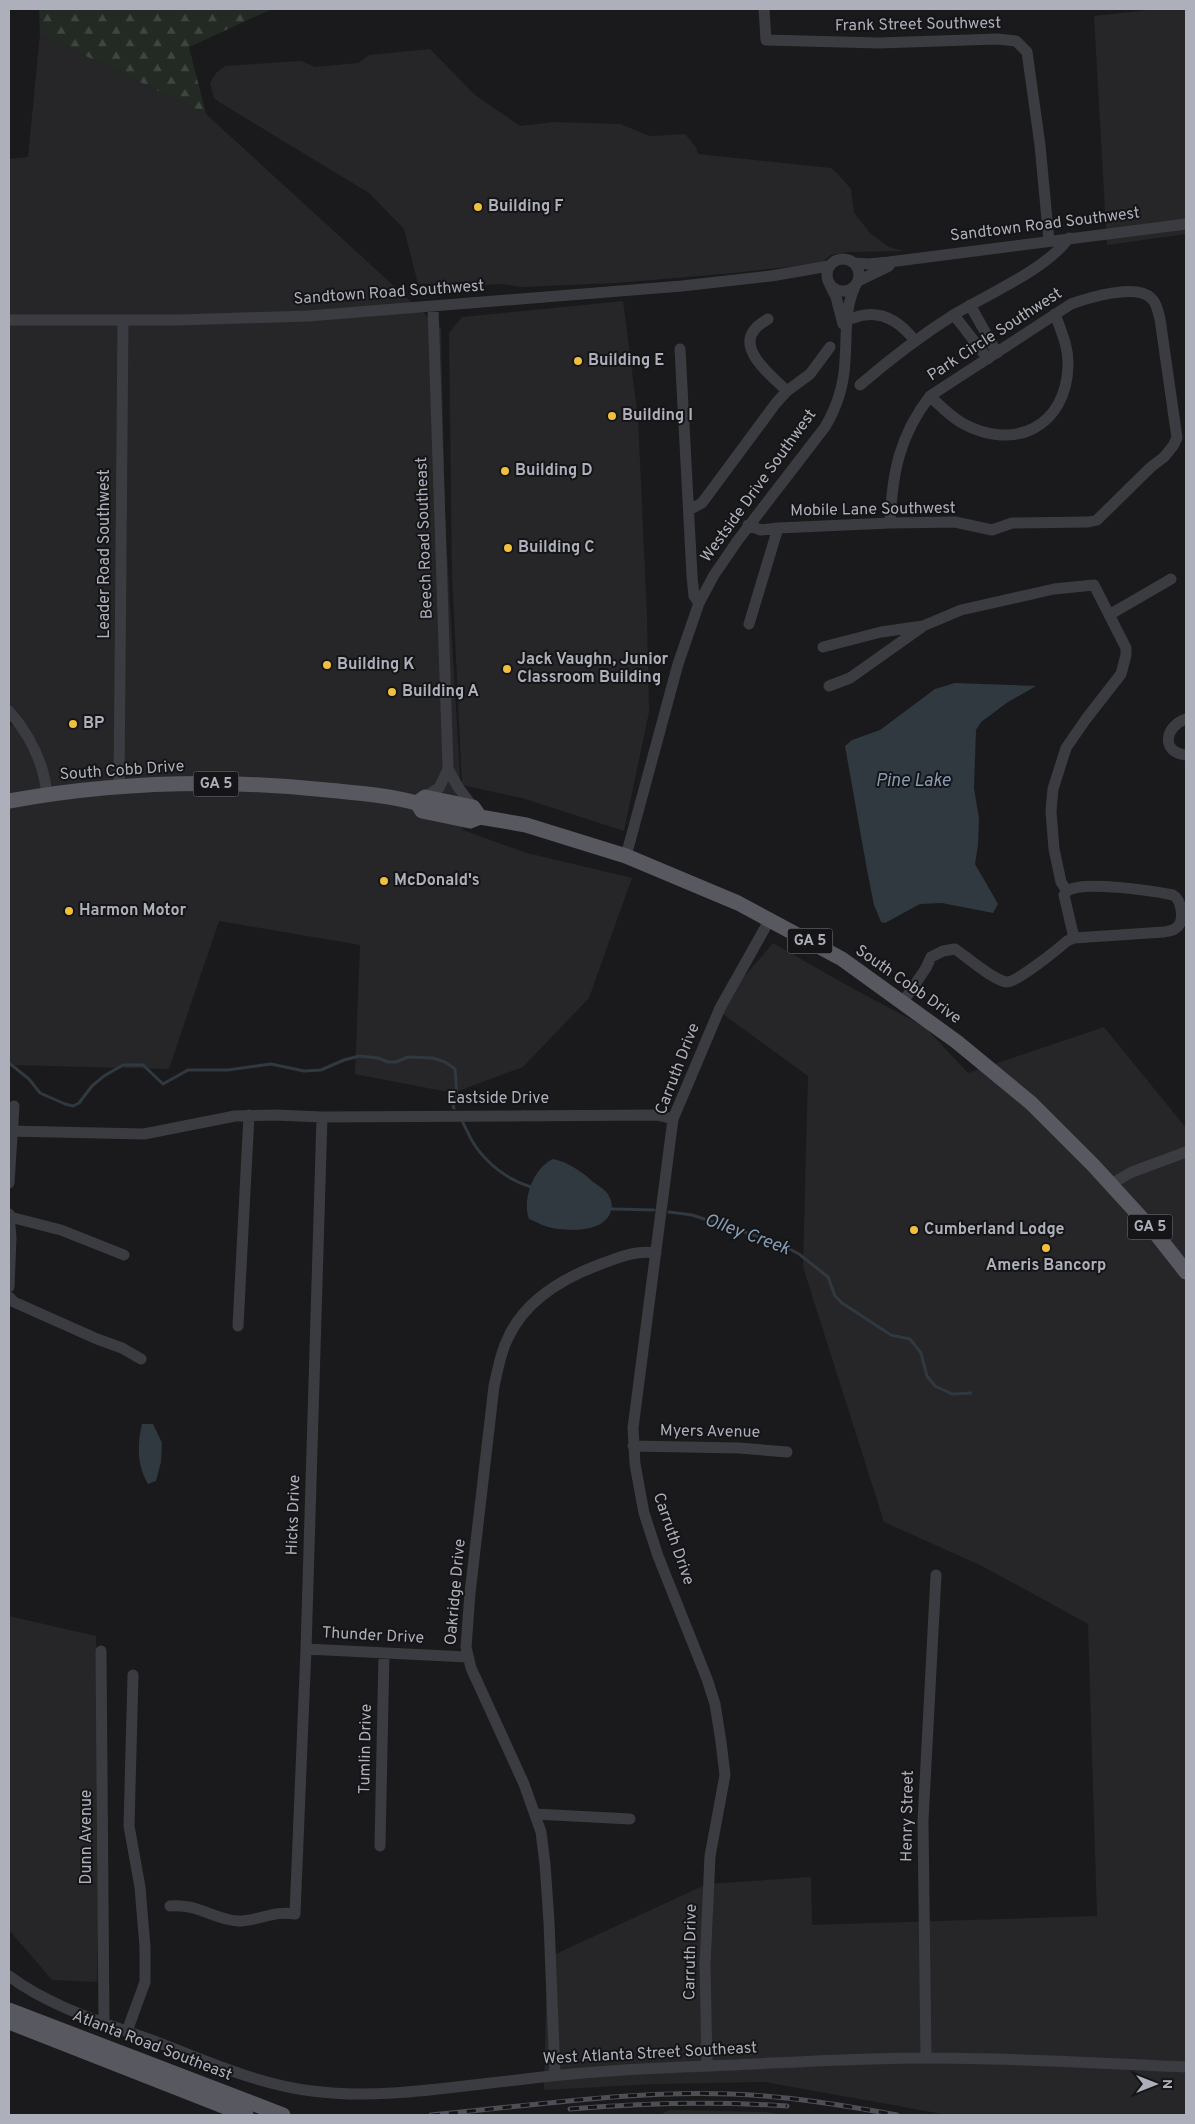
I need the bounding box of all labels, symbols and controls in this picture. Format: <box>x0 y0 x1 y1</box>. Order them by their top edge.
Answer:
street label: Frank Street Southwest <box>835 14 1001 36</box>
place label: Building F <box>488 197 563 217</box>
marker: Building F <box>472 201 484 213</box>
street label: Sandtown Road Southwest <box>949 203 1141 247</box>
street label: Sandtown Road Southwest <box>293 276 485 310</box>
street label: Park Circle Southwest <box>924 284 1066 386</box>
place label: Building E <box>588 351 664 371</box>
marker: Building E <box>572 355 584 367</box>
place label: Building I <box>622 406 693 426</box>
street label: Westside Drive Southwest <box>697 406 821 566</box>
marker: Building I <box>606 410 618 422</box>
street label: Beech Road Southeast <box>412 456 438 620</box>
place label: Building D <box>515 461 593 481</box>
marker: Building D <box>499 465 511 477</box>
street label: Leader Road Southwest <box>95 469 115 639</box>
street label: Mobile Lane Southwest <box>790 499 956 521</box>
place label: Building C <box>518 538 594 558</box>
marker: Building C <box>502 542 514 554</box>
place label: Jack Vaughn, Junior Classroom Building <box>517 650 669 688</box>
place label: Building K <box>337 655 415 675</box>
marker: Building K <box>321 659 333 671</box>
marker: Jack Vaughn, Junior Classroom Building <box>501 663 513 675</box>
place label: Building A <box>402 682 479 702</box>
marker: Building A <box>386 686 398 698</box>
place label: BP <box>83 714 104 734</box>
marker: BP <box>67 718 79 730</box>
street label: South Cobb Drive <box>59 757 185 785</box>
water label: Pine Lake <box>875 770 951 793</box>
road number: GA 5 <box>194 772 238 796</box>
place label: McDonald's <box>394 871 480 891</box>
marker: McDonald's <box>378 875 390 887</box>
place label: Harmon Motor <box>79 901 186 921</box>
marker: Harmon Motor <box>63 905 75 917</box>
road number: GA 5 <box>788 928 832 954</box>
street label: South Cobb Drive <box>851 941 965 1029</box>
street label: Carruth Drive <box>651 1020 705 1118</box>
street label: Eastside Drive <box>447 1089 549 1109</box>
water label: Olley Creek <box>701 1209 794 1261</box>
road number: GA 5 <box>1128 1214 1172 1240</box>
place label: Cumberland Lodge <box>924 1220 1065 1240</box>
marker: Cumberland Lodge <box>908 1224 920 1236</box>
marker: Ameris Bancorp <box>1040 1242 1052 1254</box>
place label: Ameris Bancorp <box>986 1256 1106 1276</box>
street label: Myers Avenue <box>660 1421 760 1443</box>
street label: Hicks Drive <box>283 1474 305 1556</box>
street label: Carruth Drive <box>648 1490 698 1588</box>
street label: Oakridge Drive <box>441 1538 471 1646</box>
street label: Thunder Drive <box>321 1623 425 1649</box>
street label: Tumlin Drive <box>355 1704 377 1794</box>
street label: Henry Street <box>897 1770 919 1862</box>
street label: Dunn Avenue <box>77 1790 97 1884</box>
street label: Carruth Drive <box>680 1904 702 2000</box>
street label: Atlanta Road Southeast <box>69 2006 235 2086</box>
street label: West Atlanta Street Southeast <box>542 2038 758 2070</box>
north arrow <box>1130 2059 1180 2109</box>
text: N <box>1158 2079 1175 2089</box>

